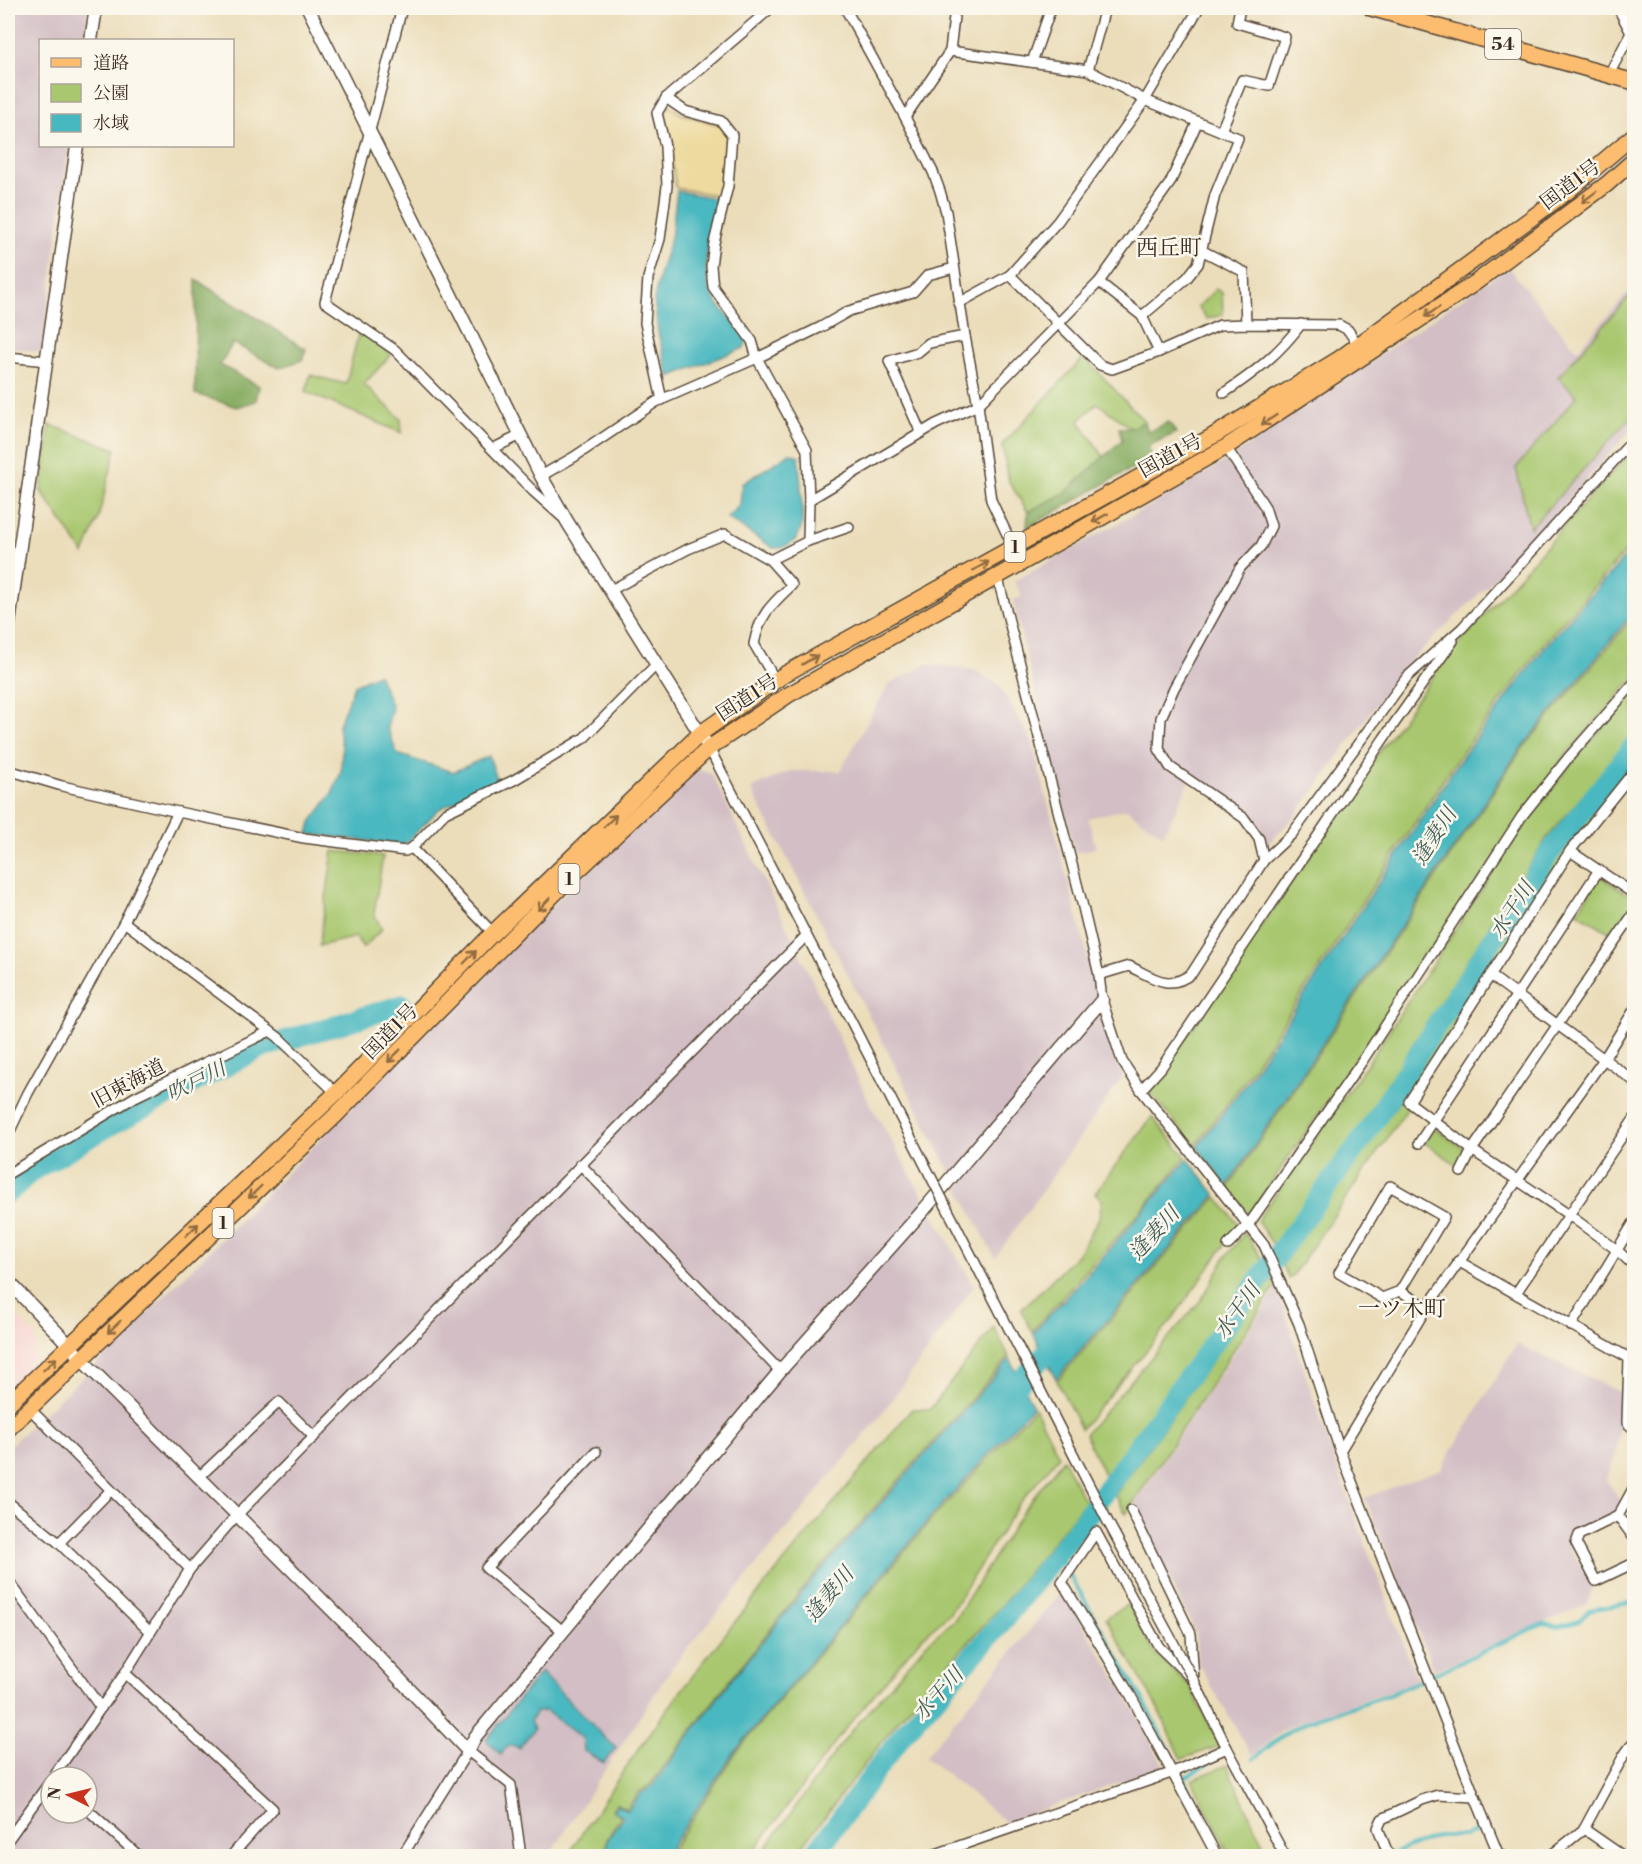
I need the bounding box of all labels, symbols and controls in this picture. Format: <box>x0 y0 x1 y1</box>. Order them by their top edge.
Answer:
road number: 54 <box>1485 29 1521 59</box>
legend <box>39 39 234 147</box>
text: 道路 <box>93 52 129 75</box>
text: 公園 <box>93 82 129 105</box>
text: 水域 <box>93 112 129 135</box>
street label: 国道1号 <box>1536 155 1606 216</box>
one-way arrow <box>1581 190 1597 203</box>
district label: 西丘町 <box>1136 235 1202 262</box>
one-way arrow <box>1424 306 1440 318</box>
one-way arrow <box>1261 414 1278 426</box>
street label: 国道1号 <box>1135 429 1207 484</box>
one-way arrow <box>1092 512 1109 524</box>
road number: 1 <box>1004 532 1026 562</box>
one-way arrow <box>972 560 989 572</box>
one-way arrow <box>801 654 818 666</box>
street label: 国道1号 <box>712 669 783 727</box>
water label: 逢妻川 <box>1407 801 1464 870</box>
one-way arrow <box>602 814 617 828</box>
road number: 1 <box>558 864 580 894</box>
water label: 水干川 <box>1485 875 1542 944</box>
one-way arrow <box>537 896 552 911</box>
one-way arrow <box>463 950 478 965</box>
street label: 国道1号 <box>358 999 424 1065</box>
one-way arrow <box>387 1049 402 1063</box>
street label: 旧東海道 <box>88 1055 170 1114</box>
water label: 吹戸川 <box>162 1055 232 1108</box>
one-way arrow <box>247 1185 262 1200</box>
water label: 逢妻川 <box>1124 1200 1187 1266</box>
road number: 1 <box>212 1208 234 1238</box>
one-way arrow <box>184 1223 199 1237</box>
water label: 水干川 <box>1209 1277 1268 1345</box>
district label: 一ツ木町 <box>1358 1296 1446 1323</box>
one-way arrow <box>107 1320 122 1334</box>
one-way arrow <box>43 1357 58 1371</box>
water label: 逢妻川 <box>800 1561 861 1627</box>
water label: 水干川 <box>908 1661 971 1727</box>
north arrow <box>39 1765 99 1825</box>
text: N <box>44 1785 66 1801</box>

